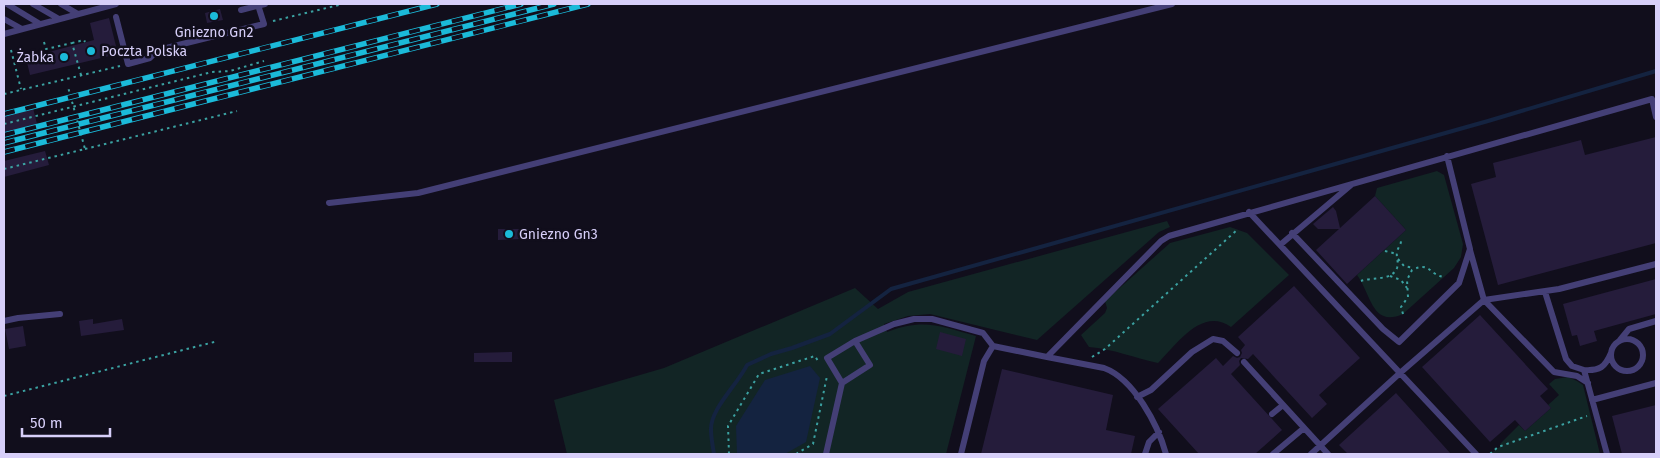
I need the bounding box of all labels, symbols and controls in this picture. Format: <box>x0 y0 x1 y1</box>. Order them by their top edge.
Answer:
marker: Gniezno Gn2 <box>208 10 220 22</box>
place label: Gniezno Gn2 <box>175 24 253 41</box>
place label: Poczta Polska <box>101 43 187 60</box>
marker: Poczta Polska <box>85 45 97 57</box>
place label: Żabka <box>16 48 54 66</box>
marker: Żabka <box>58 51 70 63</box>
place label: Gniezno Gn3 <box>519 226 598 243</box>
marker: Gniezno Gn3 <box>503 228 515 240</box>
scale bar <box>22 406 110 438</box>
text: 50 m <box>30 414 63 432</box>

